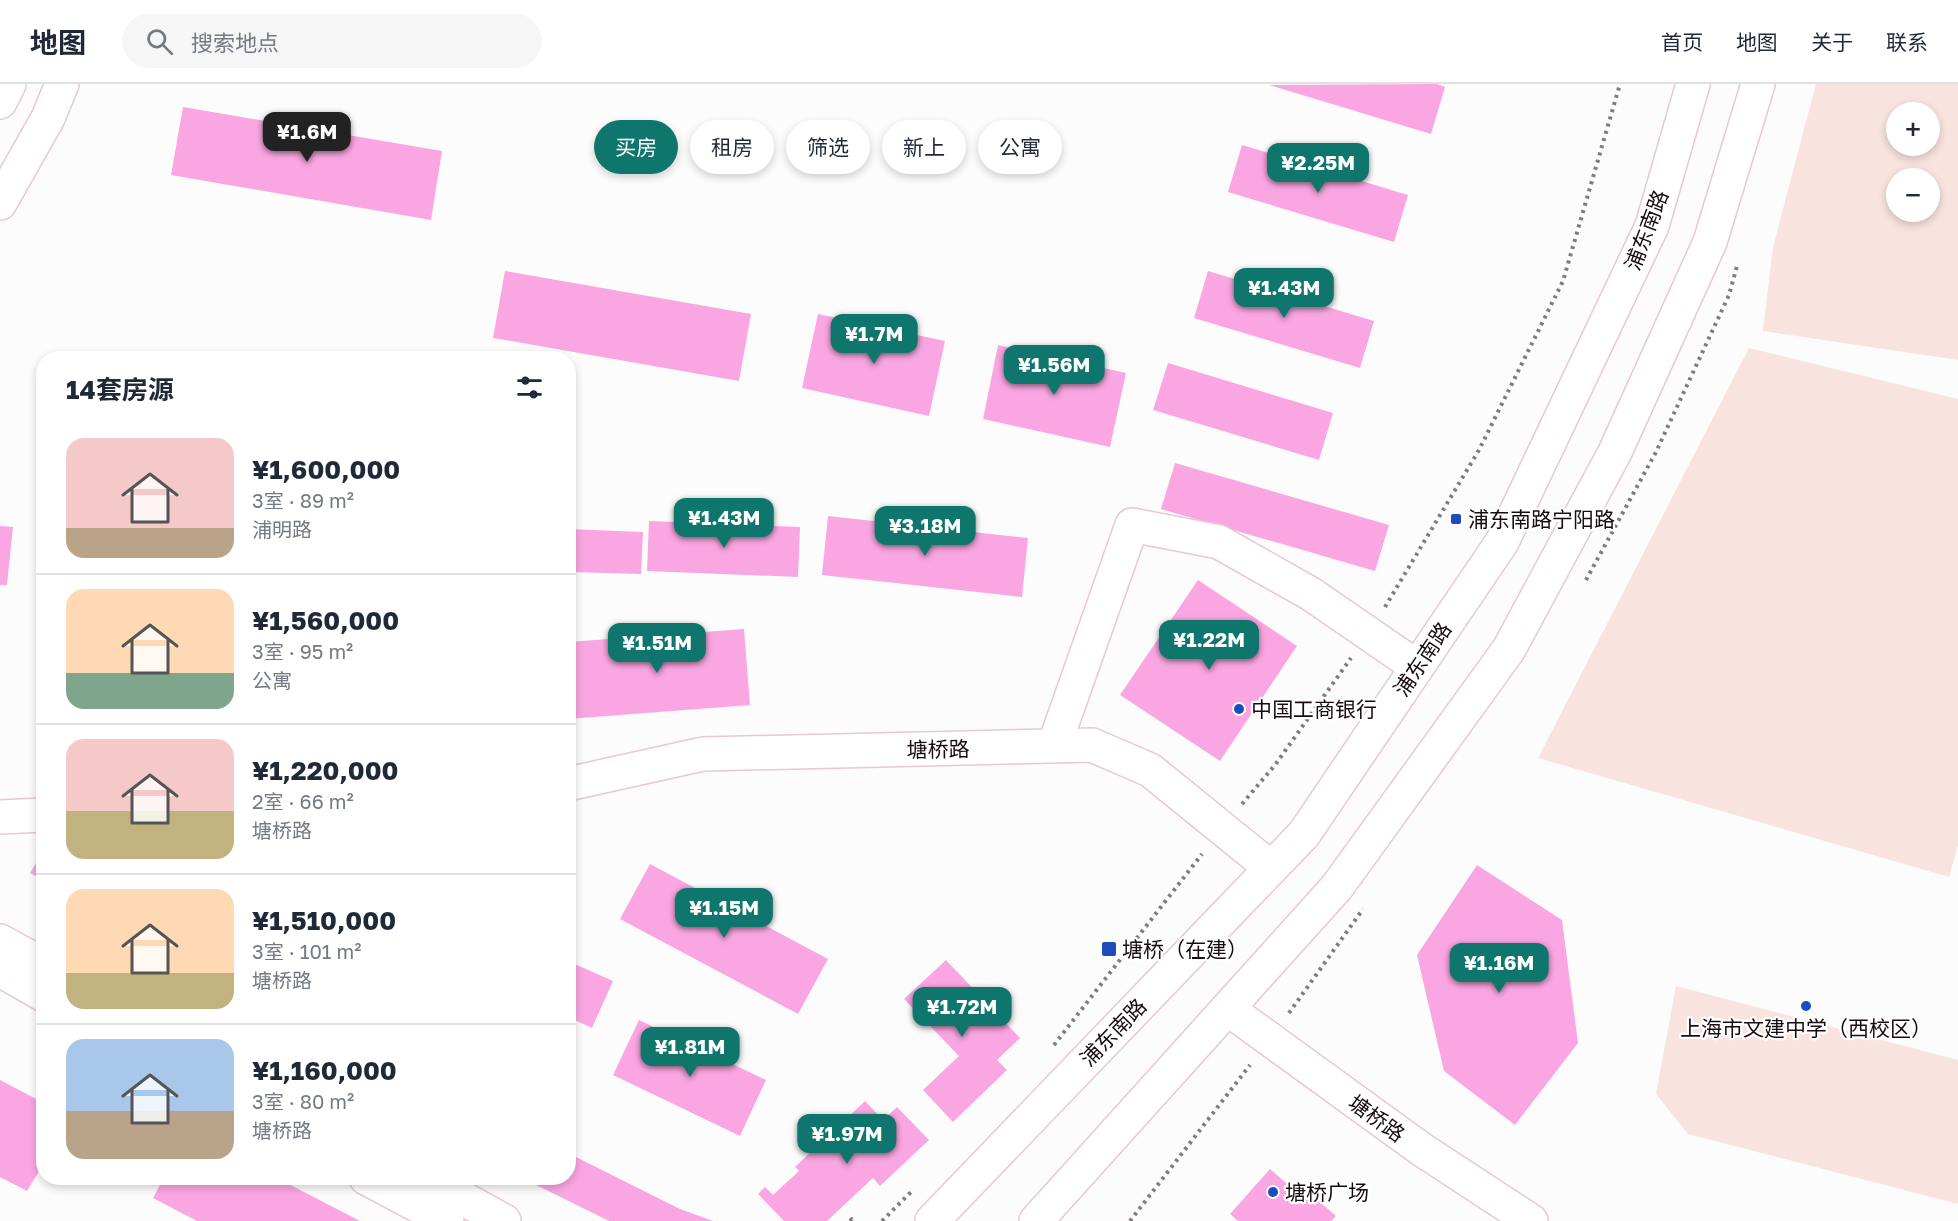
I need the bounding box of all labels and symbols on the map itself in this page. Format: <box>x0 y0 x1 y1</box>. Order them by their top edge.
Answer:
pin: ¥1.6M <box>265 112 349 163</box>
pin: ¥2.25M <box>1269 143 1367 194</box>
street label: 浦东南路 <box>1619 186 1673 274</box>
pin: ¥1.43M <box>1235 268 1333 319</box>
pin: ¥1.7M <box>832 314 916 365</box>
pin: ¥1.56M <box>1005 345 1103 396</box>
pin: ¥1.43M <box>675 498 773 549</box>
pin: ¥3.18M <box>876 506 974 557</box>
place label: 浦东南路宁阳路 <box>1468 506 1615 532</box>
marker: 浦东南路宁阳路 <box>1449 512 1463 526</box>
street label: 浦东南路 <box>1388 617 1456 701</box>
pin: ¥1.22M <box>1160 620 1258 671</box>
pin: ¥1.51M <box>608 623 706 674</box>
place label: 中国工商银行 <box>1251 696 1377 722</box>
marker: 中国工商银行 <box>1232 702 1246 716</box>
street label: 塘桥路 <box>906 735 970 763</box>
pin: ¥1.15M <box>675 888 773 939</box>
place label: 塘桥（在建） <box>1122 936 1248 962</box>
marker: 塘桥（在建） <box>1100 940 1118 958</box>
pin: ¥1.16M <box>1450 943 1548 994</box>
pin: ¥1.72M <box>913 987 1011 1038</box>
street label: 浦东南路 <box>1074 993 1152 1071</box>
marker: 上海市文建中学（西校区） <box>1799 999 1813 1013</box>
place label: 上海市文建中学（西校区） <box>1680 1015 1932 1041</box>
pin: ¥1.81M <box>641 1027 739 1078</box>
street label: 塘桥路 <box>1344 1089 1410 1147</box>
pin: ¥1.97M <box>798 1114 896 1165</box>
place label: 塘桥广场 <box>1285 1179 1369 1205</box>
marker: 塘桥广场 <box>1266 1185 1280 1199</box>

